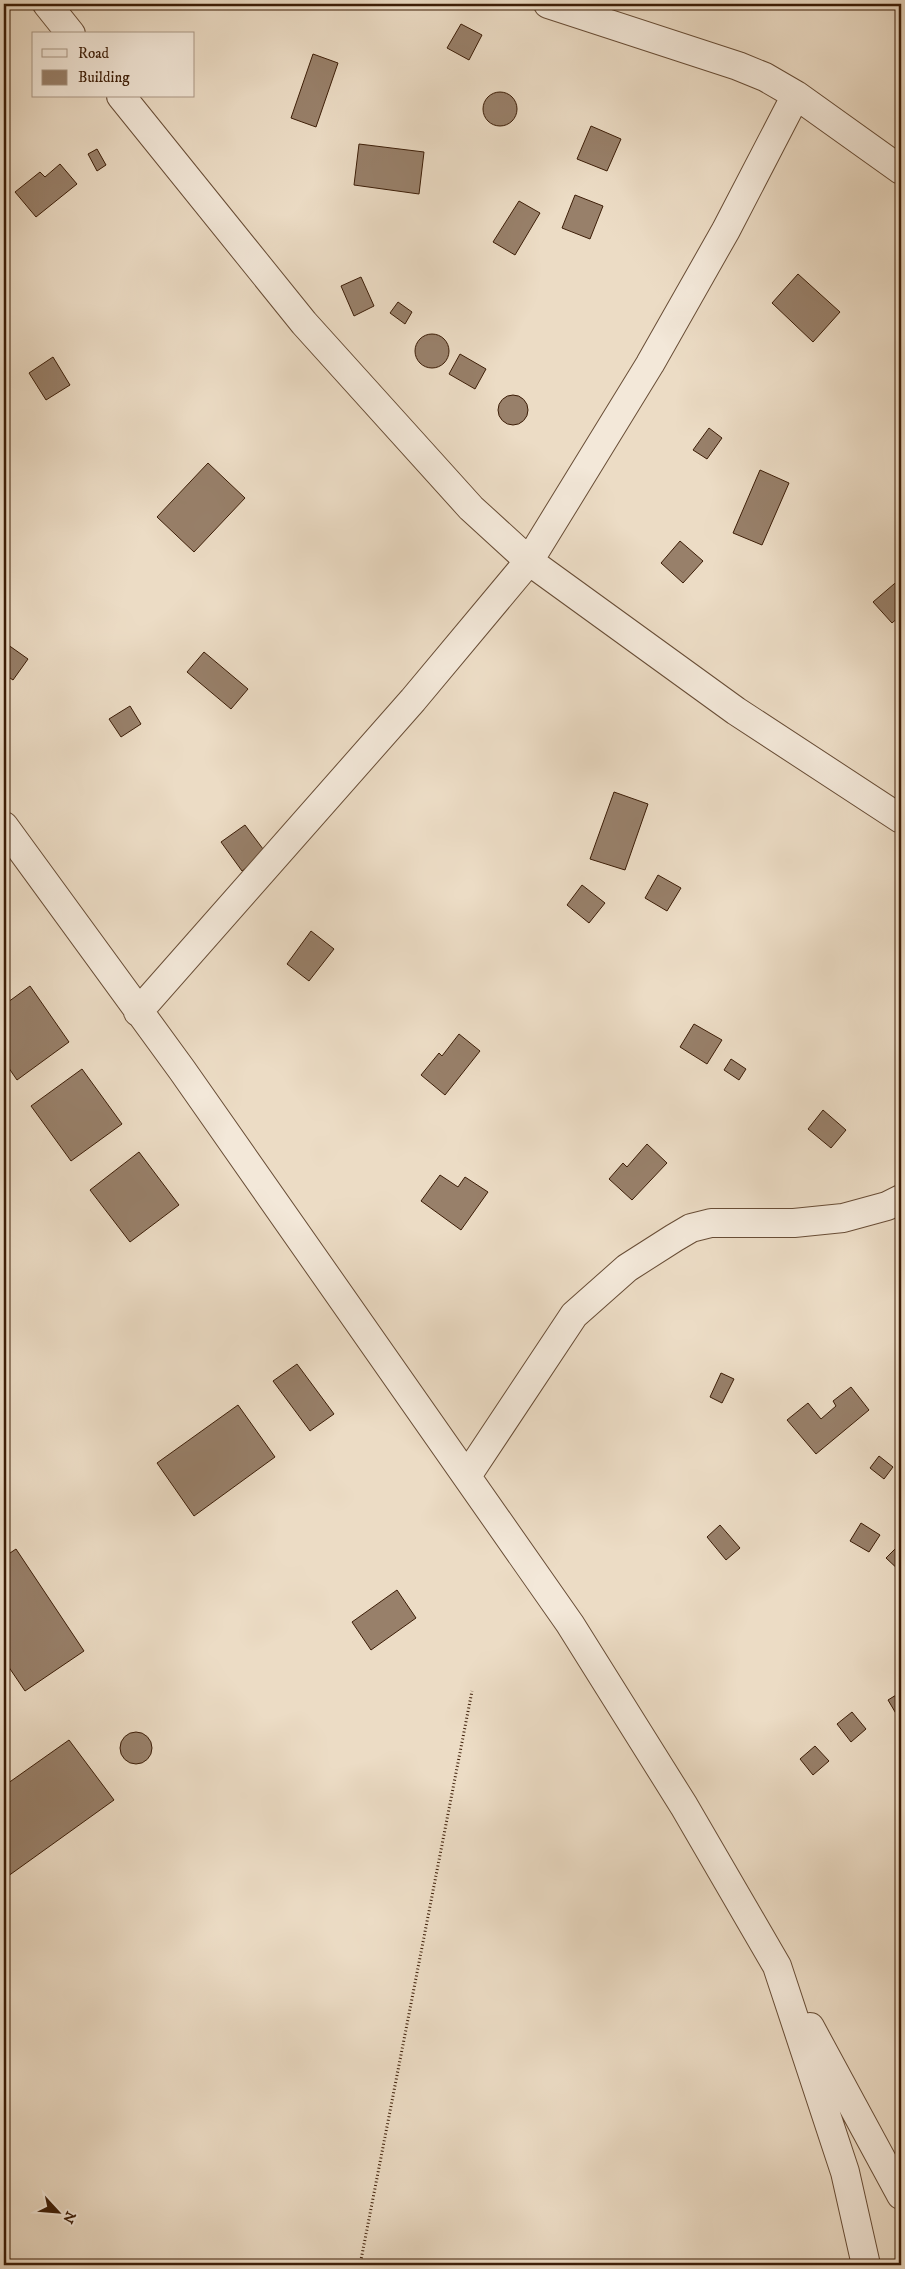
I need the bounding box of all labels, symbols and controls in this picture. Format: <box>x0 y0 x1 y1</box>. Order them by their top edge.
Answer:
legend <box>32 32 195 98</box>
text: Road <box>78 44 110 63</box>
text: Building <box>78 68 130 87</box>
north arrow <box>32 2186 82 2236</box>
text: N <box>58 2208 79 2227</box>

